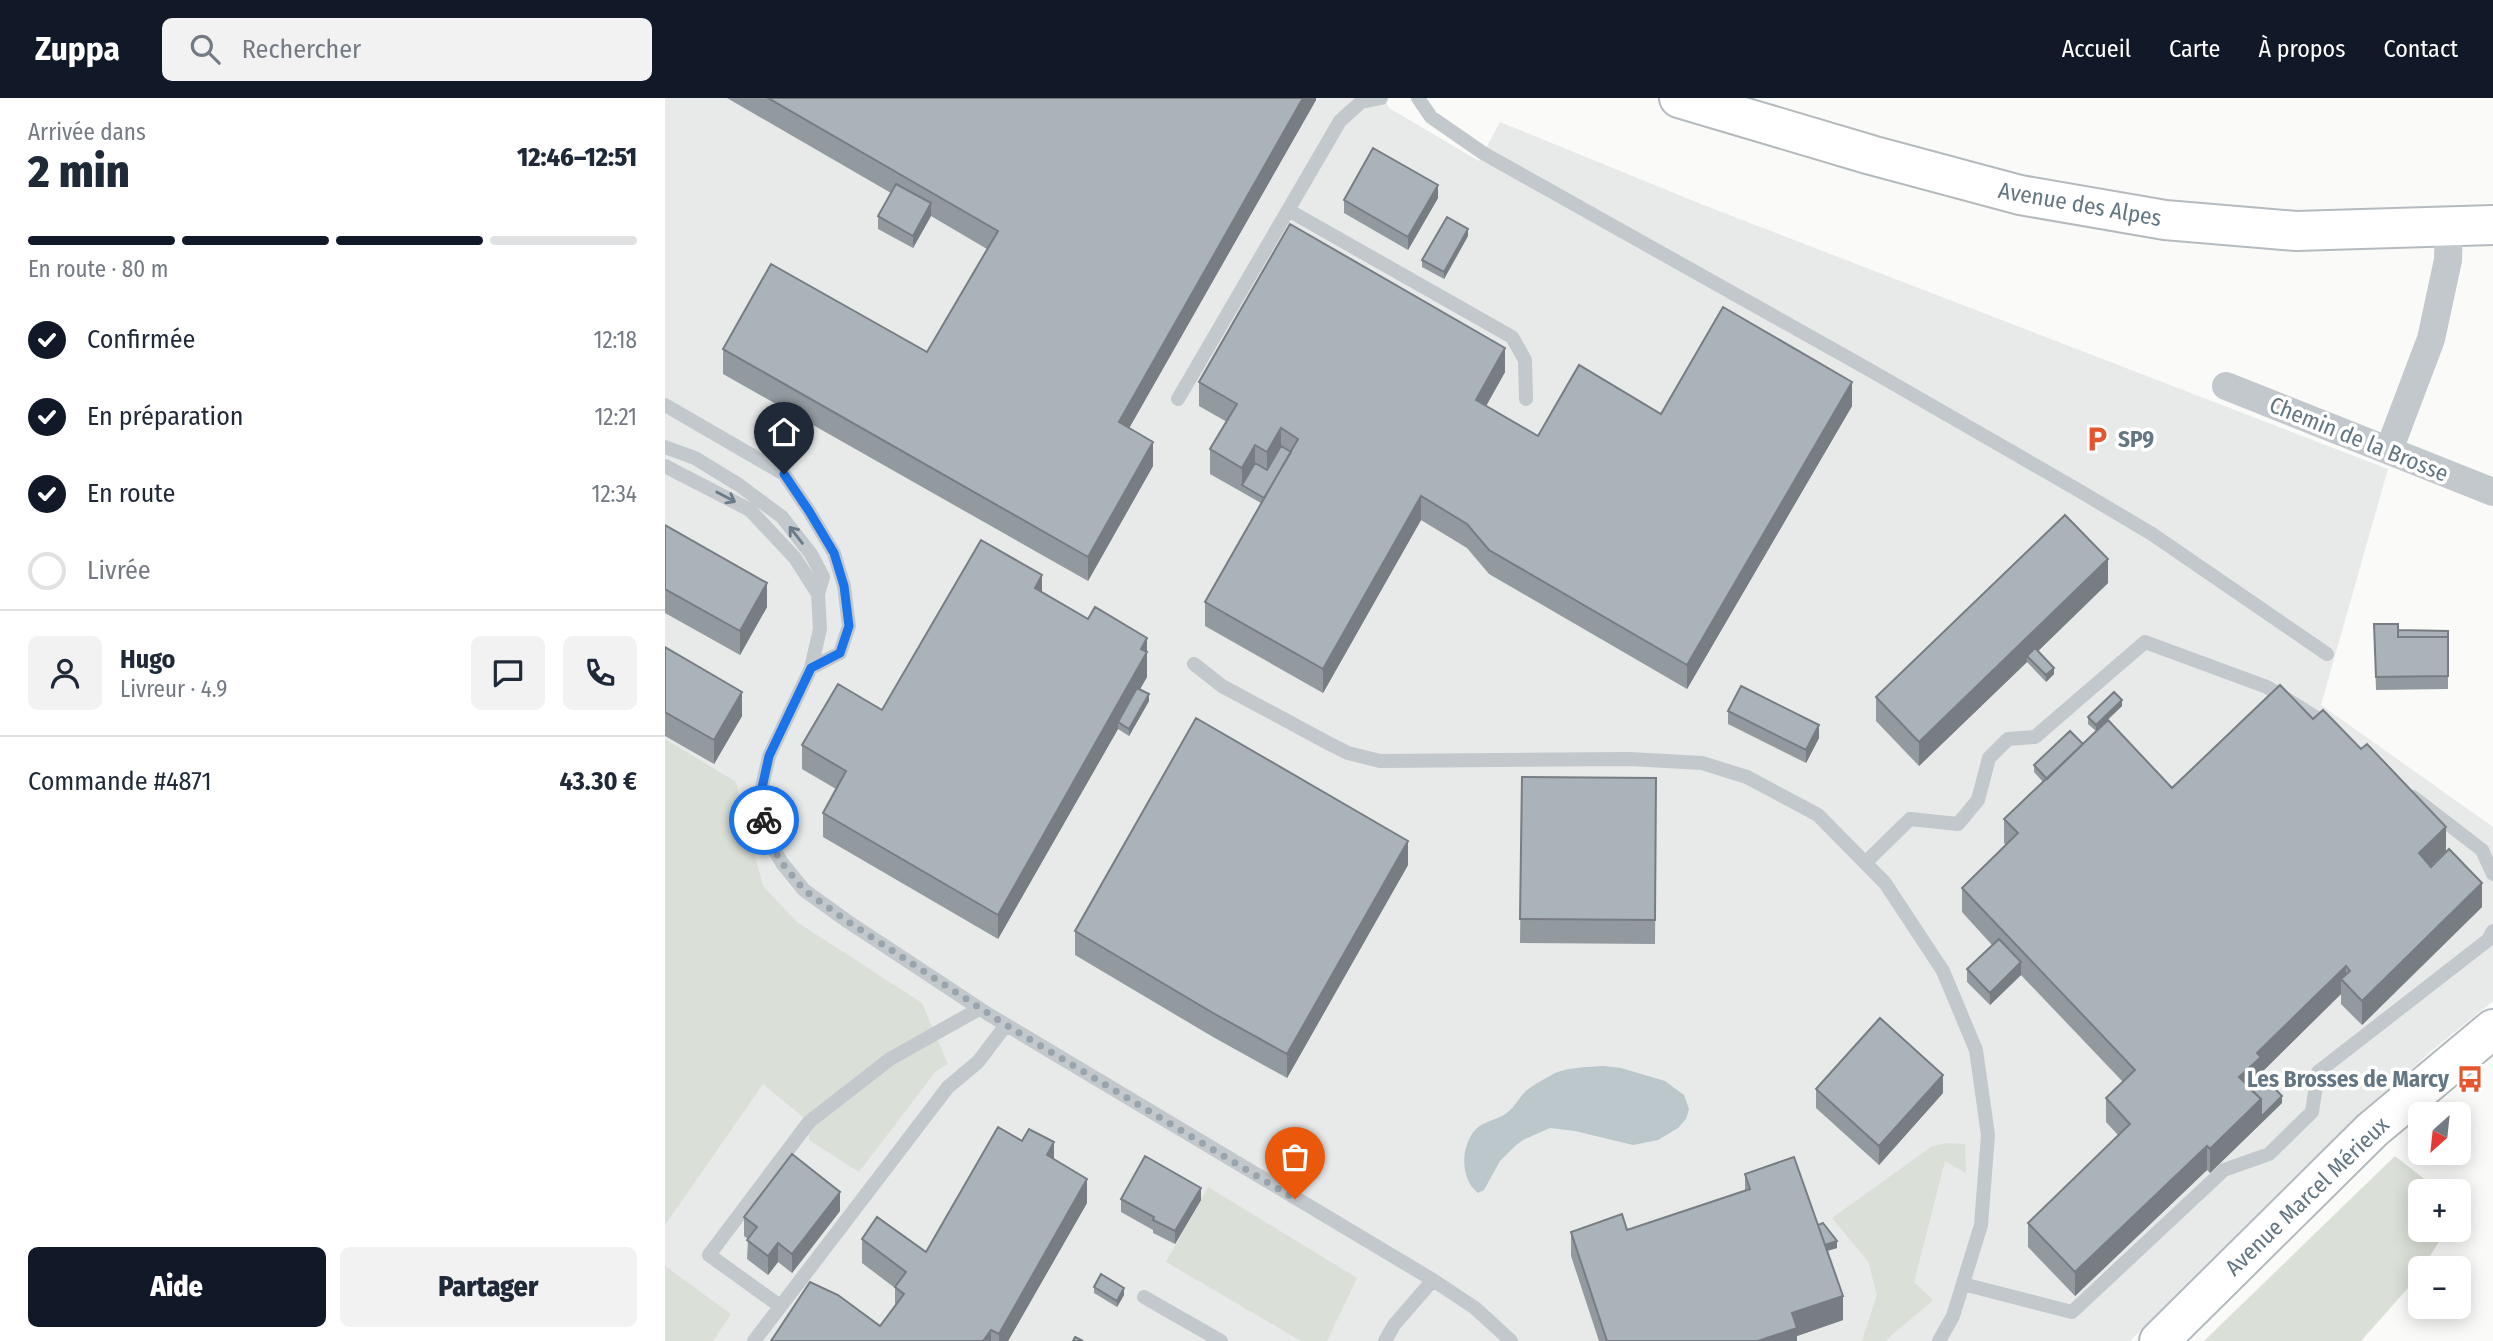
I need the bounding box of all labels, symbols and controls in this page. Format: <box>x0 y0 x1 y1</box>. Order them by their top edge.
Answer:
search box <box>162 18 652 81</box>
text: Zuppa <box>35 29 120 69</box>
icon: search <box>186 30 224 68</box>
text: Rechercher <box>242 34 361 65</box>
text: Accueil <box>2062 35 2131 63</box>
text: Carte <box>2169 35 2220 63</box>
text: À propos <box>2258 35 2345 63</box>
text: Contact <box>2383 35 2458 63</box>
text: Arrivée dans <box>28 118 146 146</box>
text: 12:46–12:51 <box>517 142 637 173</box>
text: 2 min <box>28 144 130 199</box>
street label: Avenue des Alpes <box>1996 176 2164 232</box>
text: En route · 80 m <box>28 255 168 283</box>
icon: check <box>28 321 66 359</box>
text: Confirmée <box>87 324 195 355</box>
text: 12:18 <box>593 326 637 354</box>
street label: Chemin de la Brosse <box>2265 390 2453 488</box>
icon: check <box>28 398 66 436</box>
text: En préparation <box>87 401 244 432</box>
pin <box>754 402 814 474</box>
text: 12:21 <box>594 403 637 431</box>
icon: home <box>765 413 803 451</box>
parking icon: SP9 <box>2082 424 2112 454</box>
place label: SP9 <box>2118 425 2154 453</box>
icon: check <box>28 475 66 513</box>
text: En route <box>87 478 175 509</box>
text: 12:34 <box>591 480 637 508</box>
one-way arrow <box>715 491 735 505</box>
one-way arrow <box>789 526 804 544</box>
text: Livrée <box>87 555 151 586</box>
button: person <box>28 636 102 710</box>
button: chat <box>471 636 545 710</box>
button: phone <box>563 636 637 710</box>
text: Hugo <box>120 644 175 675</box>
text: Livreur · 4.9 <box>120 675 227 703</box>
text: Commande #4871 <box>28 766 212 797</box>
text: 43.30 € <box>559 766 637 797</box>
courier <box>729 785 799 855</box>
icon: bike <box>745 801 783 839</box>
bus stop icon: Les Brosses de Marcy <box>2455 1064 2485 1094</box>
place label: Les Brosses de Marcy <box>2247 1065 2450 1093</box>
north arrow <box>2408 1102 2471 1166</box>
map controls <box>2408 1102 2471 1319</box>
street label: Avenue Marcel Mérieux <box>2219 1111 2395 1281</box>
pin <box>1265 1127 1325 1199</box>
icon: bag <box>1276 1138 1314 1176</box>
button: + <box>2408 1179 2471 1242</box>
button: Aide <box>28 1247 326 1327</box>
button: Partager <box>340 1247 637 1327</box>
button: − <box>2408 1256 2471 1319</box>

